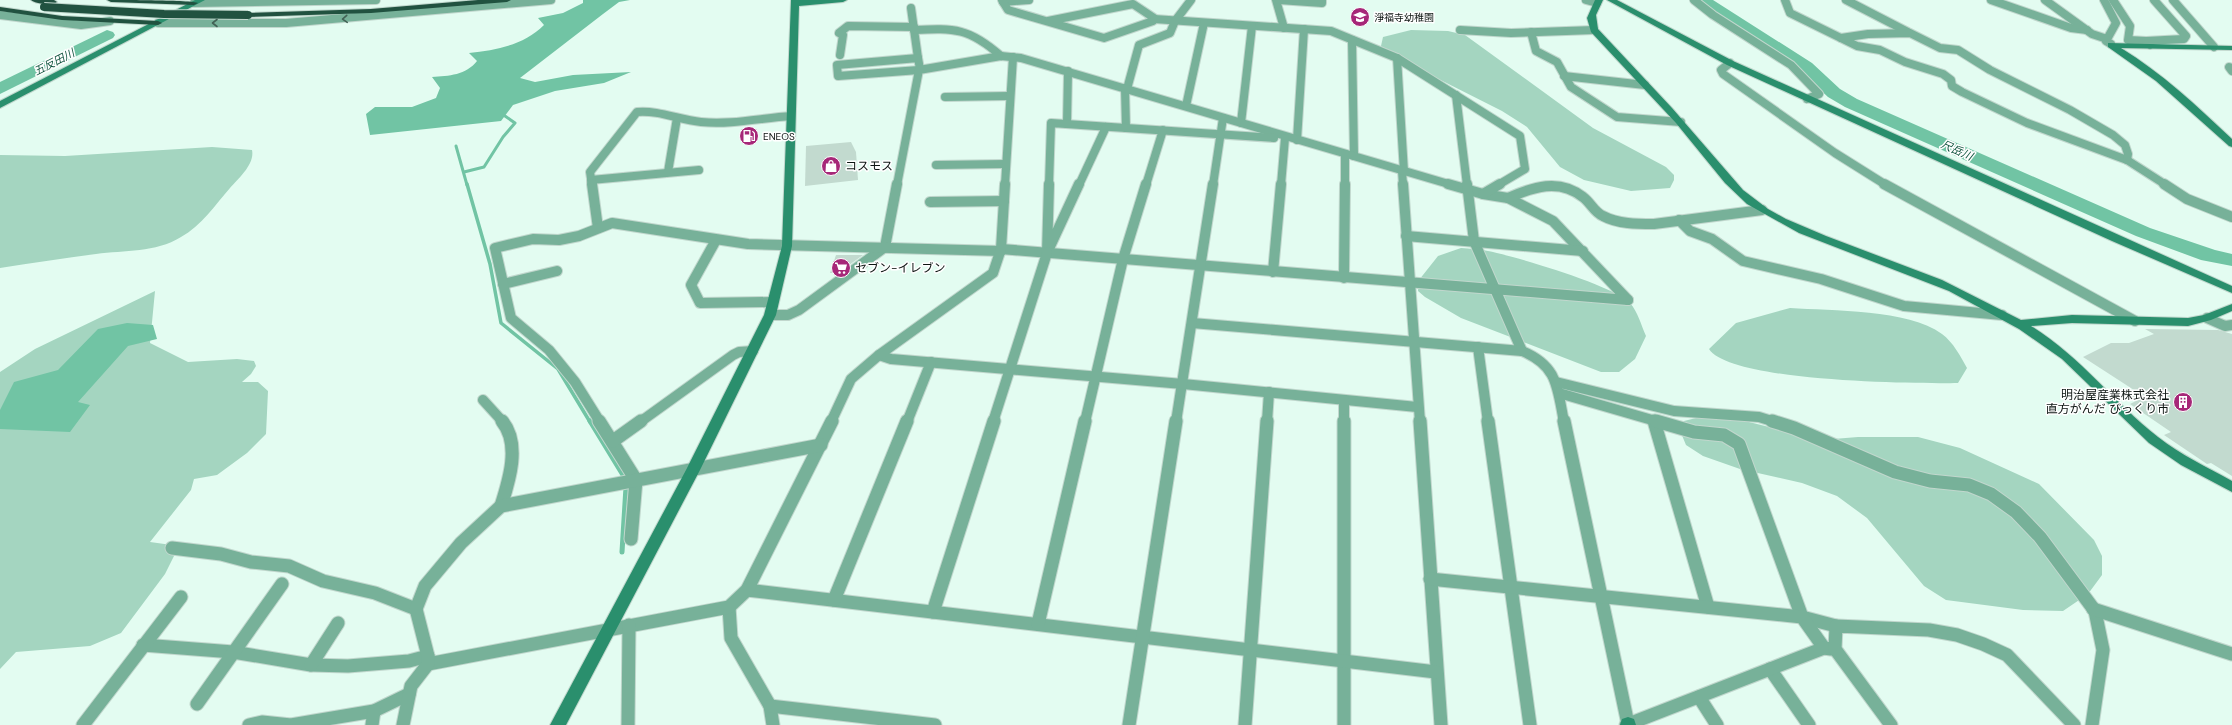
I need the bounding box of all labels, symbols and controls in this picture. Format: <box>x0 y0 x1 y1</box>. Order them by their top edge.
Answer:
school or university icon: 淨福寺幼稚園 <box>1349 6 1371 28</box>
place label: 淨福寺幼稚園 <box>1374 11 1434 24</box>
one-way arrow <box>342 14 348 23</box>
one-way arrow <box>212 19 218 27</box>
water label: 五反田川 <box>31 45 78 78</box>
fuel station icon: ENEOS <box>738 125 760 147</box>
place label: ENEOS <box>763 130 795 143</box>
water label: 尺岳川 <box>1939 137 1976 164</box>
shop icon: コスモス <box>820 155 842 177</box>
place label: コスモス <box>845 158 893 174</box>
supermarket icon: セブン-イレブン <box>830 257 852 279</box>
place label: セブン-イレブン <box>855 260 946 276</box>
place label: 明治屋産業株式会社 直方がんだ びっくり市 <box>2046 387 2169 417</box>
building icon: 明治屋産業株式会社 直方がんだ びっくり市 <box>2172 391 2194 413</box>

